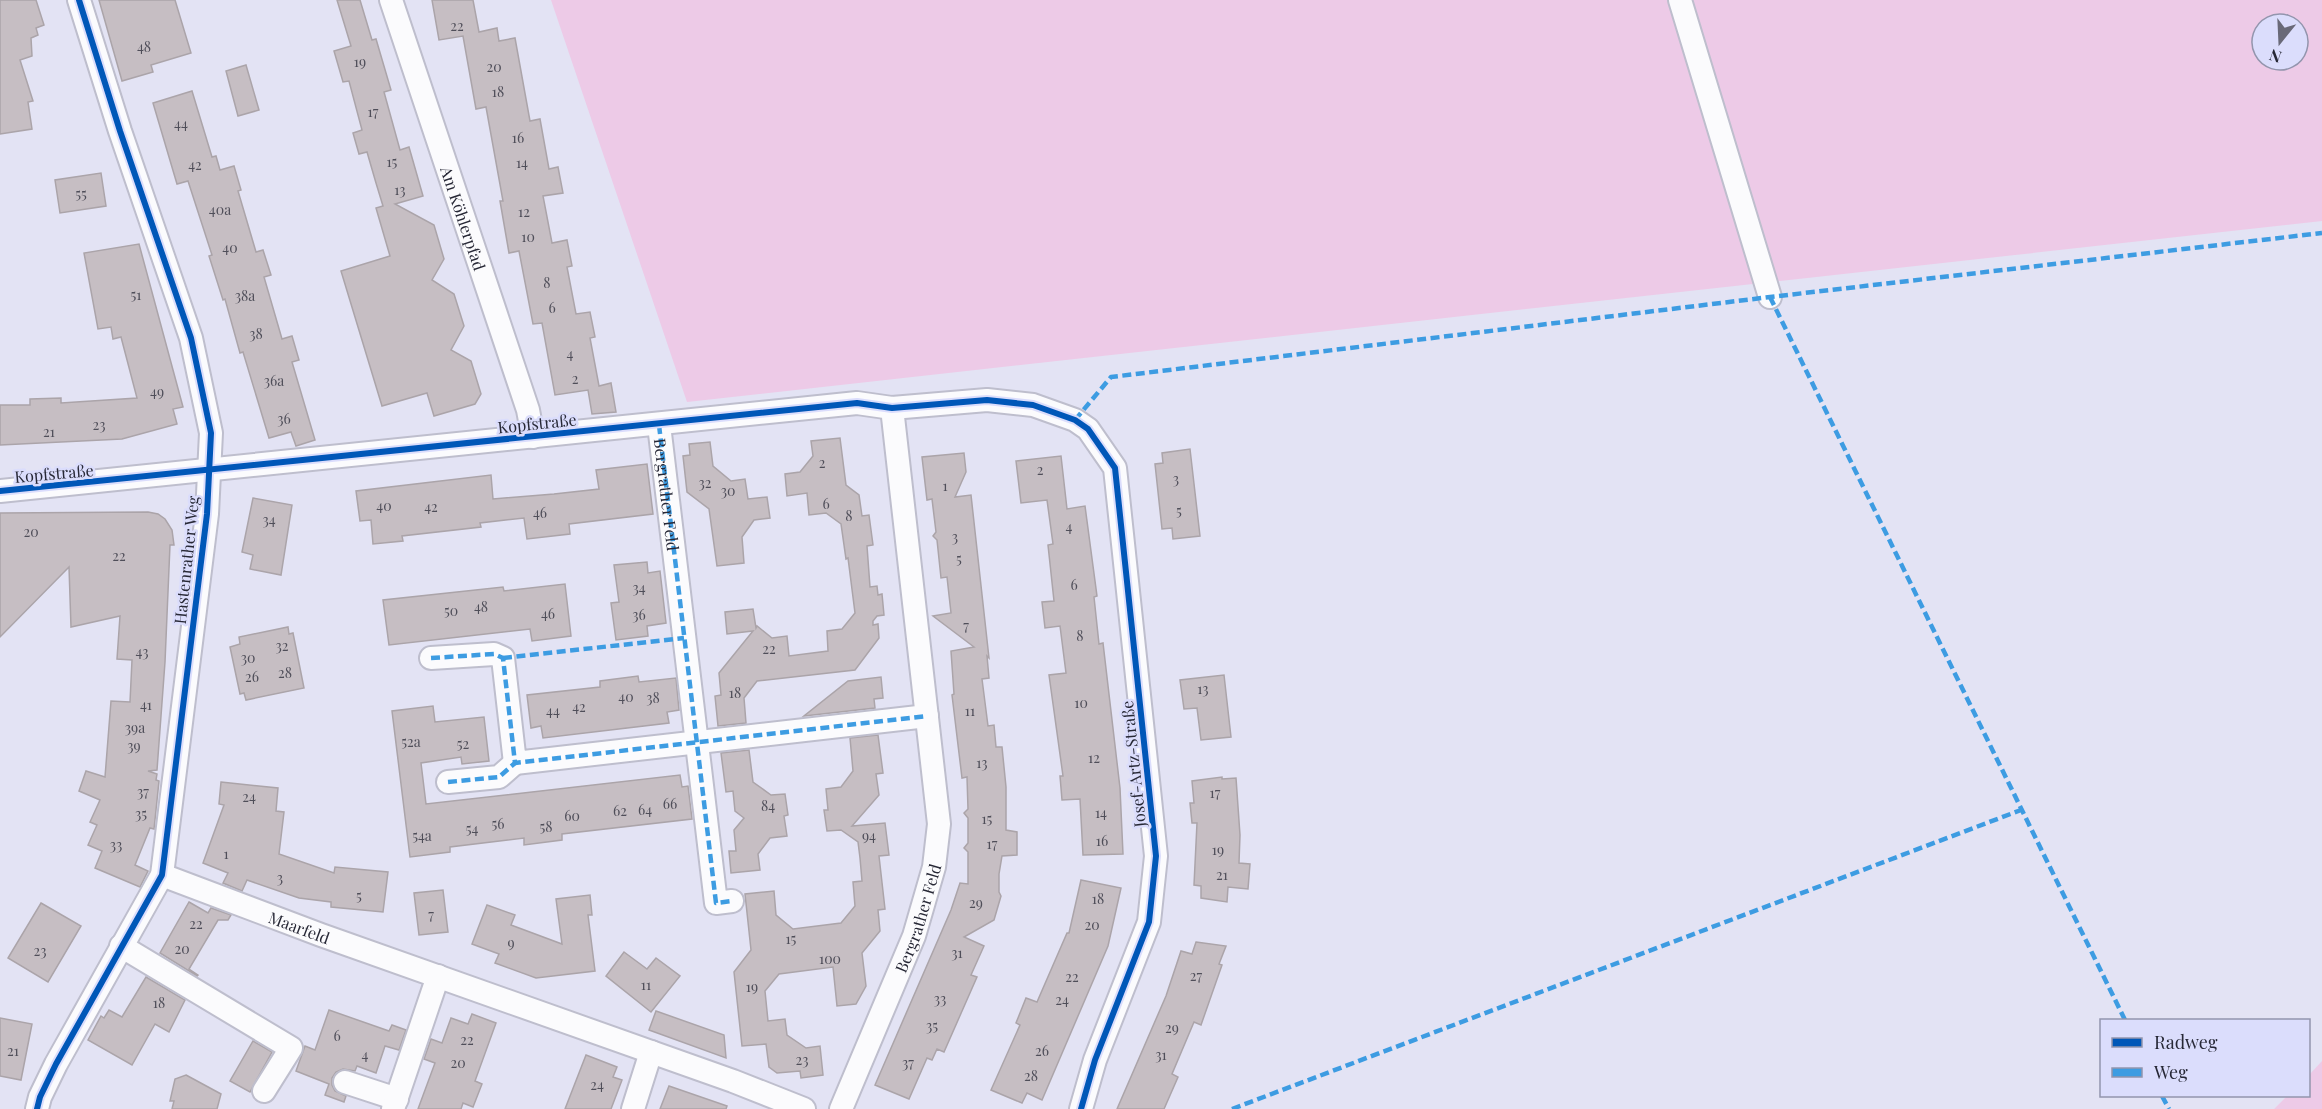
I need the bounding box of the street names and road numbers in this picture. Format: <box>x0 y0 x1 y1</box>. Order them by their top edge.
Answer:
street label: Am Köhlerpfad <box>436 162 491 273</box>
street label: Kopfstraße <box>497 408 577 438</box>
street label: Bergrather Feld <box>650 437 684 552</box>
street label: Kopfstraße <box>14 459 94 487</box>
street label: Hastenrather Weg <box>169 494 203 625</box>
street label: Josef-Artz-Straße <box>1116 700 1150 829</box>
street label: Bergrather Feld <box>889 861 945 975</box>
street label: Maarfeld <box>266 906 333 948</box>

